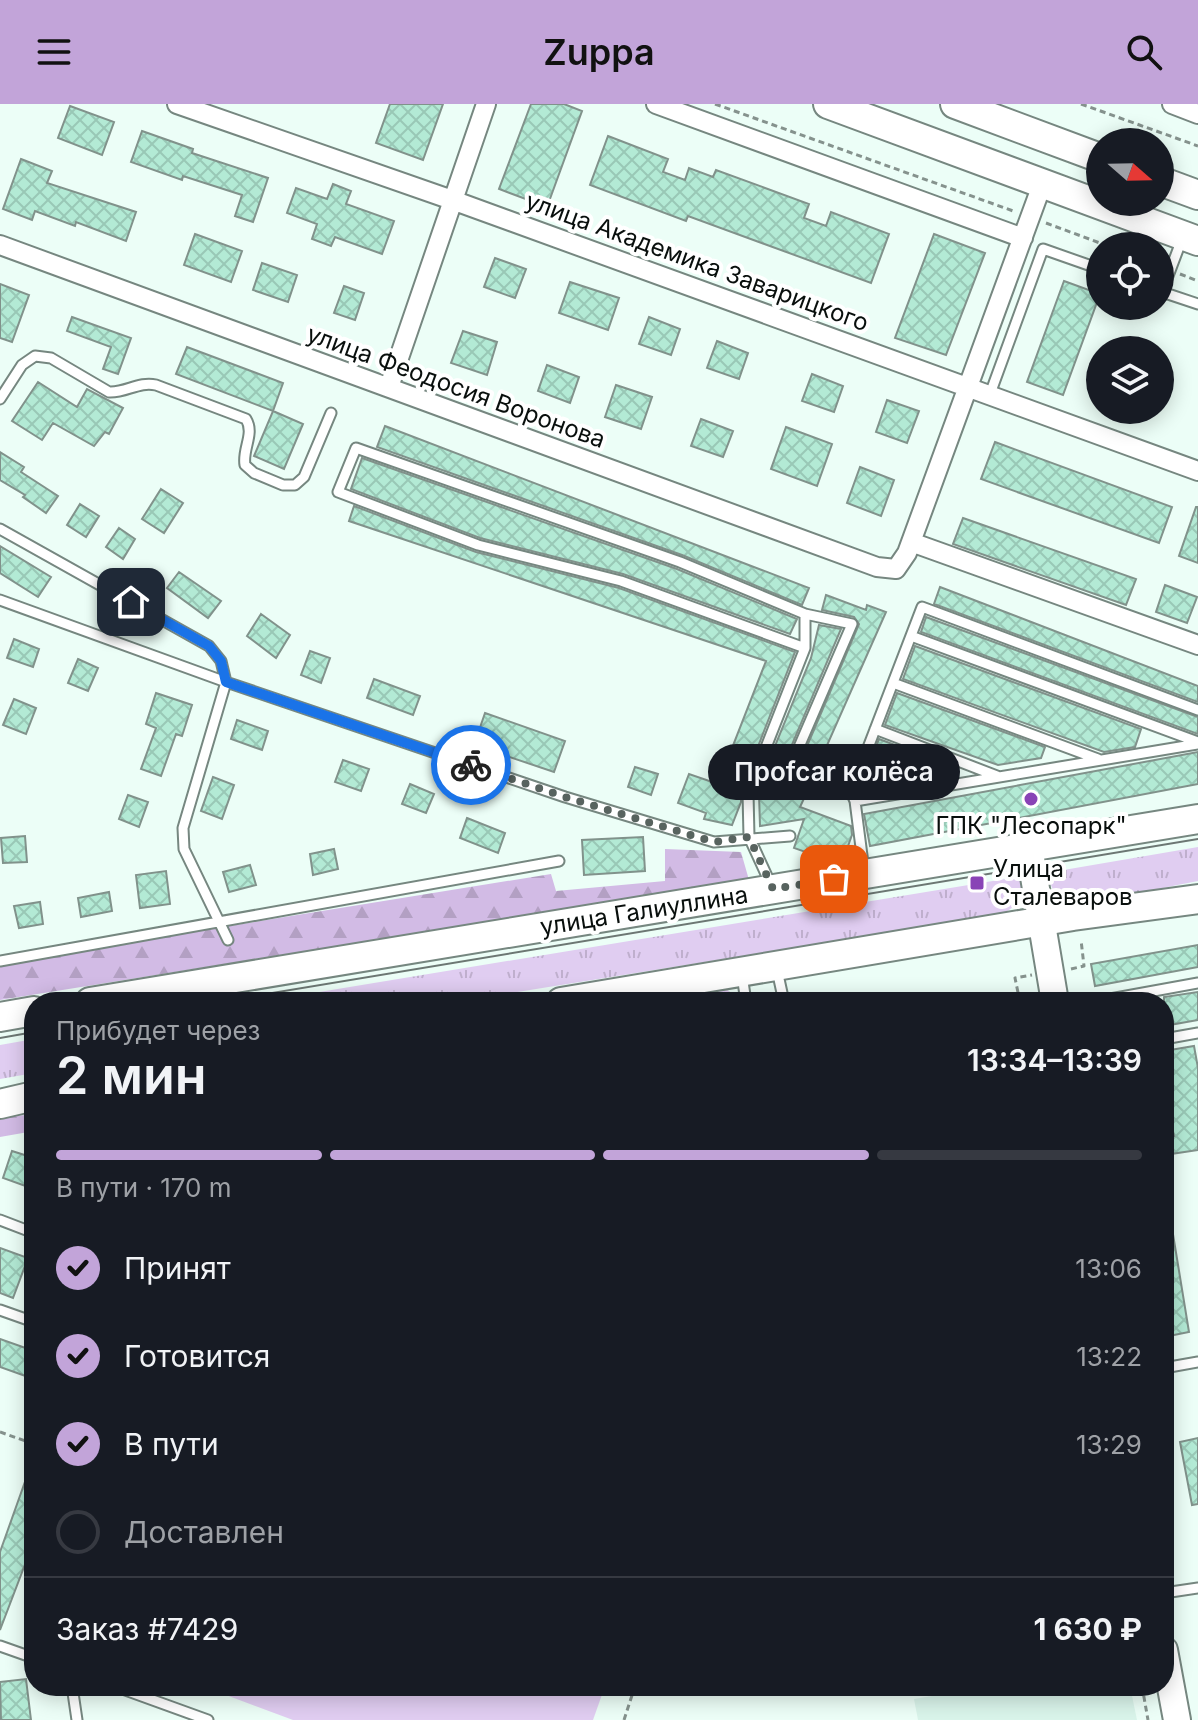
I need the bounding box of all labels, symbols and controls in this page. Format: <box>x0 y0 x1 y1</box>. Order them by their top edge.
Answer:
icon: menu <box>32 30 76 74</box>
text: Zuppa <box>543 30 655 74</box>
icon: search <box>1122 30 1166 74</box>
north arrow <box>1086 128 1174 216</box>
map controls <box>1086 128 1174 424</box>
street label: улица Академика Заварицкого <box>522 186 873 337</box>
button: locate <box>1086 232 1174 320</box>
street label: улица Феодосия Воронова <box>303 319 609 454</box>
button: layers <box>1086 336 1174 424</box>
pin <box>97 568 165 636</box>
icon: home <box>109 580 153 624</box>
courier <box>431 725 511 805</box>
icon: bike <box>449 743 493 787</box>
callout: Проfcar колёса <box>708 743 960 799</box>
text: Проfcar колёса <box>734 756 934 787</box>
marker: ГПК "Лесопарк" <box>1022 790 1040 808</box>
place label: ГПК "Лесопарк" <box>935 811 1127 840</box>
pin <box>800 845 868 913</box>
place label: Улица Сталеваров <box>993 854 1133 911</box>
icon: bag <box>812 857 856 901</box>
marker: Улица Сталеваров <box>968 874 986 892</box>
street label: улица Галиуллина <box>538 880 750 941</box>
text: Прибудет через <box>56 1015 260 1046</box>
text: 13:34–13:39 <box>967 1042 1142 1078</box>
text: 2 мин <box>56 1044 207 1107</box>
text: В пути · 170 m <box>56 1172 232 1203</box>
icon: check <box>56 1246 100 1290</box>
text: Принят <box>124 1250 231 1286</box>
text: 13:06 <box>1075 1253 1142 1284</box>
icon: check <box>56 1334 100 1378</box>
text: Готовится <box>124 1338 270 1374</box>
text: 13:22 <box>1076 1341 1142 1372</box>
icon: check <box>56 1422 100 1466</box>
text: В пути <box>124 1426 219 1462</box>
text: 13:29 <box>1076 1429 1142 1460</box>
text: Доставлен <box>124 1514 284 1550</box>
text: Заказ #7429 <box>56 1611 238 1647</box>
text: 1 630 ₽ <box>1034 1611 1142 1647</box>

